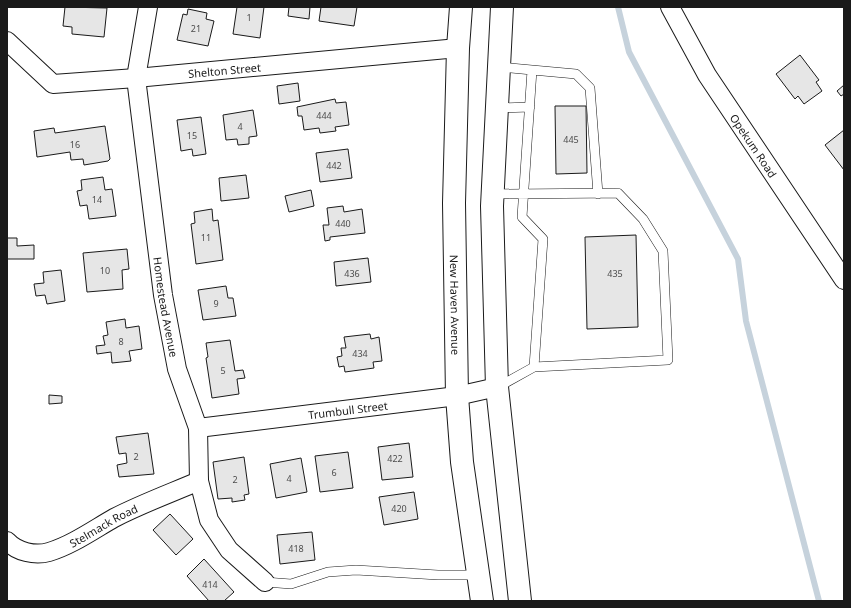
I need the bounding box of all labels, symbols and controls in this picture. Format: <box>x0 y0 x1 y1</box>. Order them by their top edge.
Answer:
house number: 1 <box>246 11 252 24</box>
house number: 21 <box>191 22 201 35</box>
street label: Shelton Street <box>187 59 262 81</box>
house number: 444 <box>316 109 332 122</box>
street label: Opekum Road <box>727 110 781 180</box>
house number: 4 <box>237 120 243 133</box>
house number: 15 <box>187 129 197 142</box>
house number: 445 <box>563 133 579 146</box>
house number: 16 <box>70 138 80 151</box>
house number: 442 <box>326 159 342 172</box>
house number: 14 <box>92 193 102 206</box>
house number: 440 <box>335 217 351 230</box>
house number: 11 <box>201 231 211 244</box>
street label: New Haven Avenue <box>447 255 464 355</box>
street label: Homestead Avenue <box>151 256 182 358</box>
house number: 10 <box>100 264 110 277</box>
house number: 436 <box>344 267 360 280</box>
house number: 435 <box>607 267 623 280</box>
house number: 9 <box>213 297 219 310</box>
house number: 8 <box>118 335 124 348</box>
house number: 434 <box>352 347 368 360</box>
house number: 5 <box>220 364 226 377</box>
street label: Trumbull Street <box>307 397 389 422</box>
house number: 2 <box>133 450 139 463</box>
house number: 422 <box>387 452 403 465</box>
house number: 6 <box>331 466 337 479</box>
house number: 4 <box>286 472 292 485</box>
house number: 2 <box>232 473 238 486</box>
street label: Stelmack Road <box>66 500 140 550</box>
house number: 420 <box>391 502 407 515</box>
house number: 418 <box>288 542 304 555</box>
house number: 414 <box>202 578 218 591</box>

